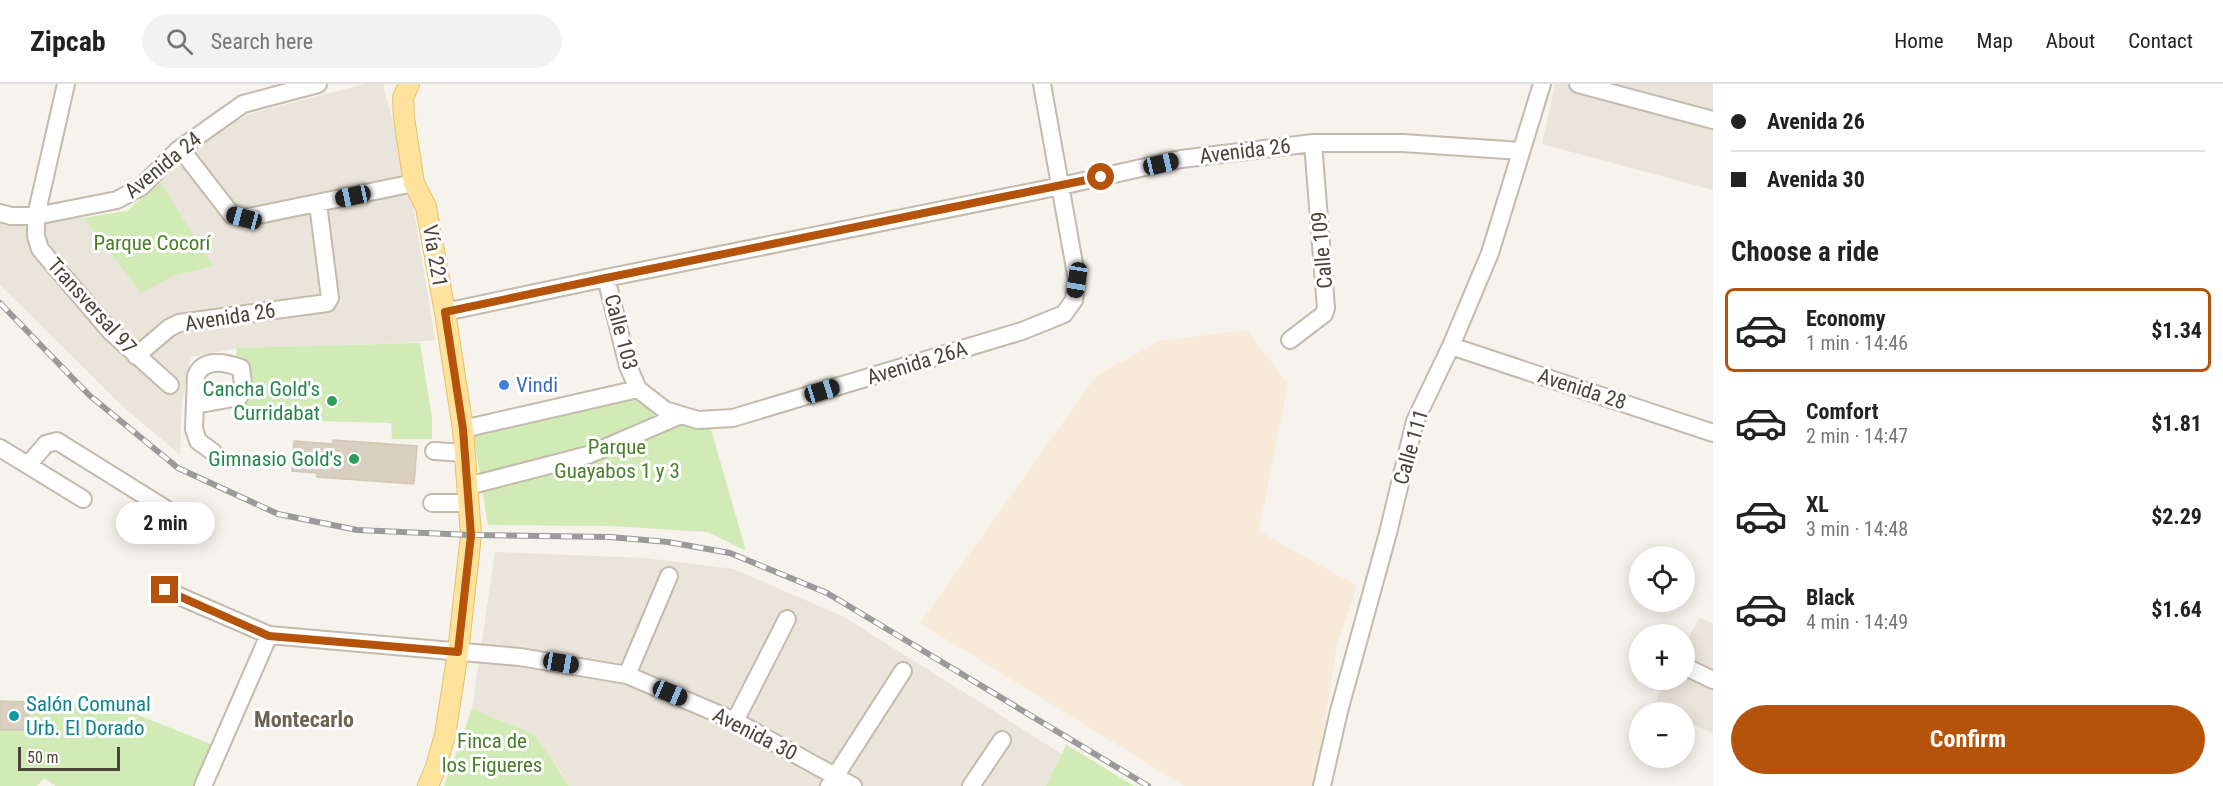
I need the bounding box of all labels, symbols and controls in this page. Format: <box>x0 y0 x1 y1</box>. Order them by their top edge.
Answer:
search box <box>142 14 562 68</box>
text: Zipcab <box>30 25 106 58</box>
icon: search <box>163 25 196 58</box>
text: Search here <box>211 29 313 54</box>
text: Home <box>1894 29 1944 53</box>
text: Map <box>1977 29 2013 53</box>
text: About <box>2046 29 2095 53</box>
text: Contact <box>2128 29 2193 53</box>
text: Avenida 26 <box>1767 109 1865 134</box>
street label: Avenida 24 <box>120 127 206 203</box>
street label: Avenida 26 <box>1198 134 1292 168</box>
car <box>1141 151 1181 177</box>
route start <box>1087 163 1114 190</box>
text: Avenida 30 <box>1767 167 1865 192</box>
car <box>334 183 372 209</box>
car <box>224 205 264 231</box>
street label: Calle 109 <box>1307 210 1337 290</box>
street label: Vía 221 <box>418 223 452 289</box>
park label: Parque Cocorí <box>93 231 212 255</box>
text: Choose a ride <box>1731 236 1879 268</box>
street label: Transversal 97 <box>43 253 141 359</box>
car <box>1065 261 1089 299</box>
street label: Calle 103 <box>599 292 643 372</box>
street label: Avenida 26 <box>183 298 277 336</box>
icon: car <box>1734 303 1788 357</box>
text: Economy <box>1806 306 1886 331</box>
text: $1.34 <box>2151 318 2202 343</box>
text: 1 min · 14:46 <box>1806 331 1908 355</box>
street label: Avenida 26A <box>864 336 970 390</box>
street label: Avenida 28 <box>1535 363 1629 415</box>
place label: Vindi <box>516 373 558 397</box>
place label: Cancha Gold's Curridabat <box>203 377 320 425</box>
car <box>802 377 842 405</box>
marker: Vindi <box>497 378 511 392</box>
marker: Cancha Gold's Curridabat <box>325 394 339 408</box>
icon: car <box>1734 396 1788 450</box>
text: Comfort <box>1806 399 1879 424</box>
street label: Calle 111 <box>1389 407 1433 487</box>
text: $1.81 <box>2151 411 2202 436</box>
text: 2 min · 14:47 <box>1806 424 1908 448</box>
park label: Parque Guayabos 1 y 3 <box>554 435 680 483</box>
place label: Gimnasio Gold's <box>208 447 342 471</box>
marker: Gimnasio Gold's <box>347 452 361 466</box>
icon: car <box>1734 489 1788 543</box>
text: XL <box>1806 492 1829 517</box>
callout: 2 min <box>116 503 214 545</box>
text: $2.29 <box>2151 504 2202 529</box>
text: 2 min <box>143 511 188 535</box>
text: 3 min · 14:48 <box>1806 517 1908 541</box>
map controls <box>1629 546 1695 768</box>
button: locate <box>1629 546 1695 612</box>
route end <box>151 576 178 603</box>
icon: car <box>1734 582 1788 636</box>
text: Black <box>1806 585 1855 610</box>
text: $1.64 <box>2151 597 2202 622</box>
text: 4 min · 14:49 <box>1806 610 1908 634</box>
button: + <box>1629 624 1695 690</box>
car <box>542 651 580 675</box>
car <box>650 678 690 708</box>
place label: Salón Comunal Urb. El Dorado <box>26 692 151 740</box>
button: − <box>1629 702 1695 768</box>
street label: Avenida 30 <box>709 703 801 765</box>
button: Confirm <box>1731 705 2205 774</box>
district label: Montecarlo <box>254 707 354 732</box>
marker: Salón Comunal Urb. El Dorado <box>7 709 21 723</box>
park label: Finca de los Figueres <box>442 729 542 777</box>
scale bar <box>18 744 120 772</box>
text: 50 m <box>27 748 59 767</box>

